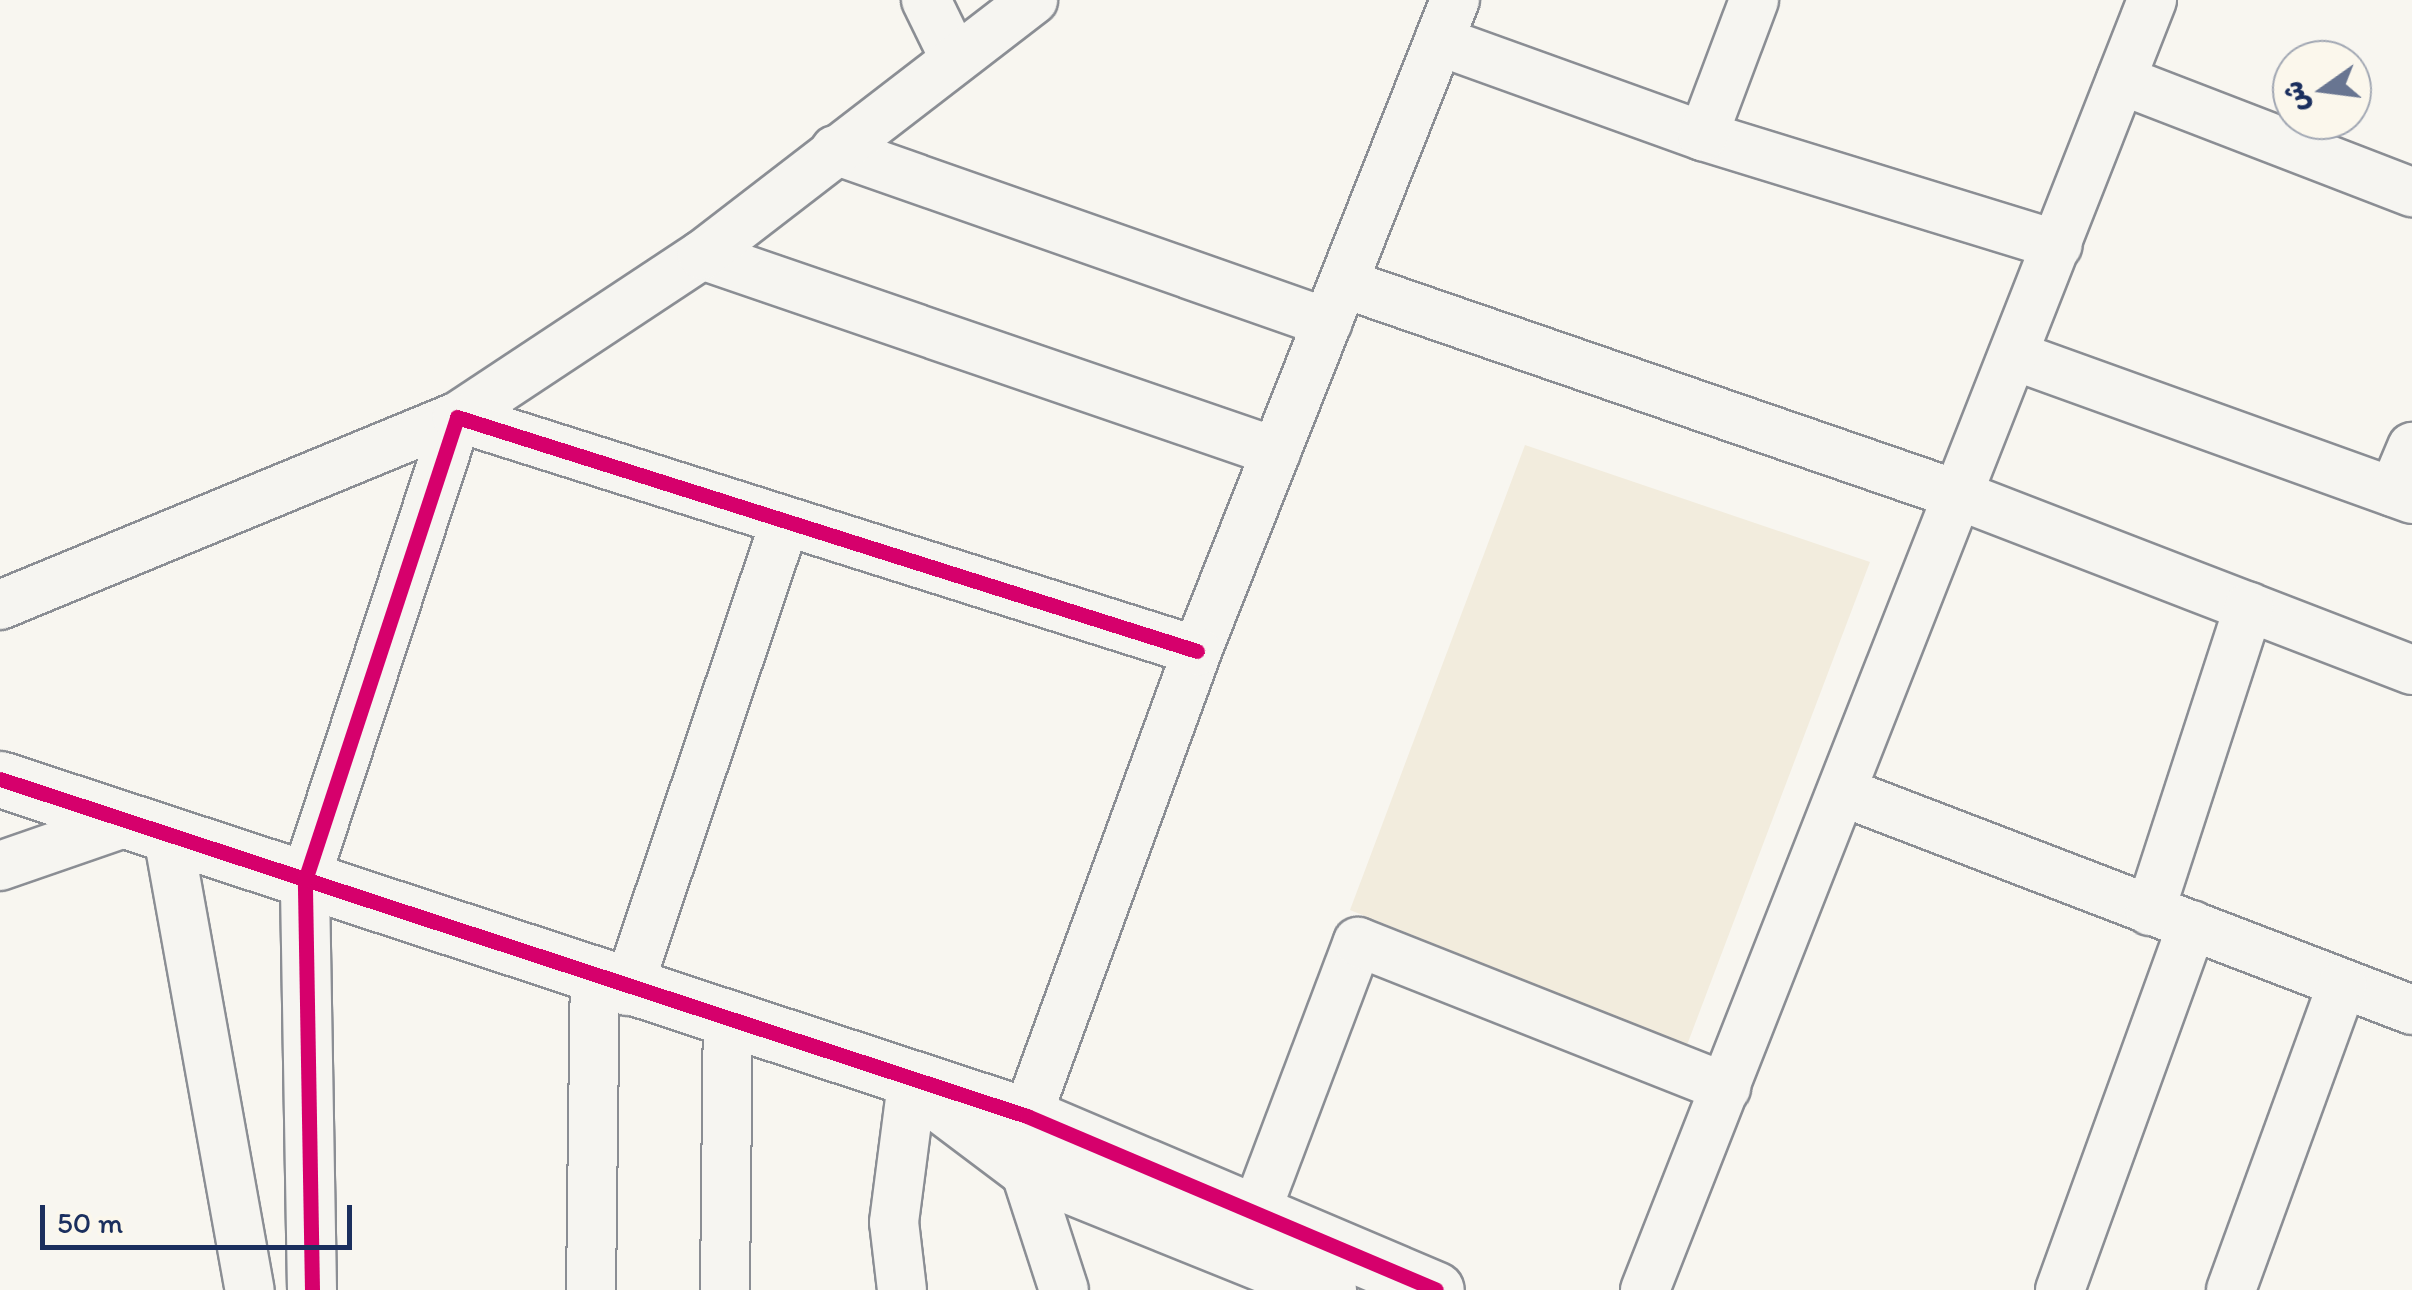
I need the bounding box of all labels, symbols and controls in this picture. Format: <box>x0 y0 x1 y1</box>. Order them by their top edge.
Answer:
north arrow <box>2272 40 2372 140</box>
text: ش <box>2275 78 2315 116</box>
scale bar <box>45 1185 358 1247</box>
text: 50 m <box>57 1204 123 1241</box>

